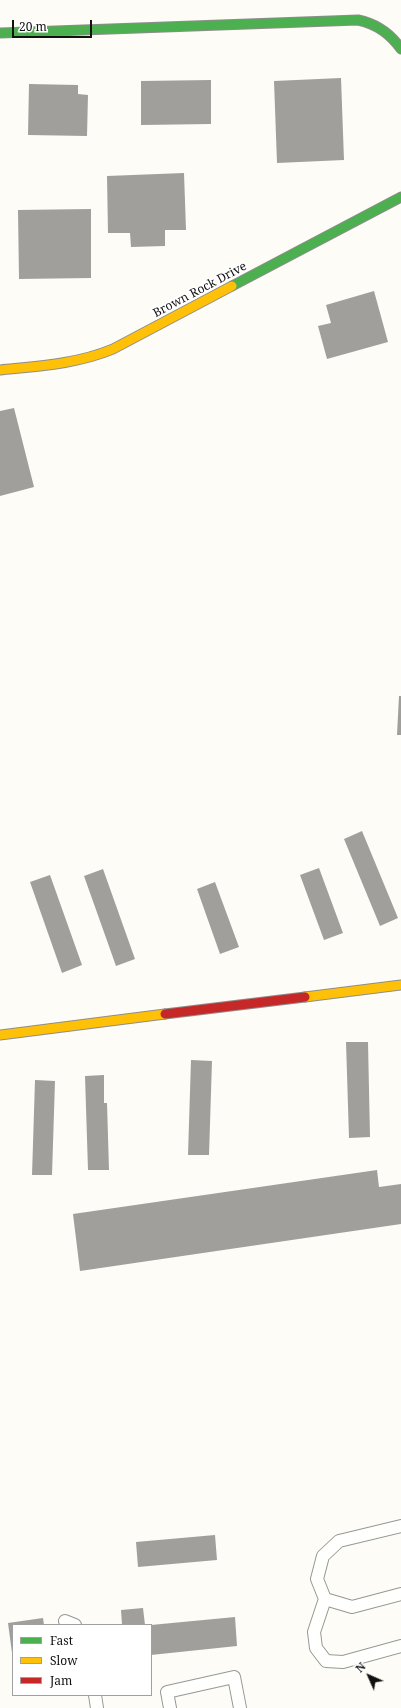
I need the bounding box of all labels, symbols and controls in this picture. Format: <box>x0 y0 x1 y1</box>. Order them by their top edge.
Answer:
scale bar <box>14 12 94 38</box>
text: 20 m <box>19 18 47 35</box>
street label: Brown Rock Drive <box>151 259 249 321</box>
legend <box>12 1624 152 1696</box>
text: Fast <box>50 1632 73 1649</box>
text: Slow <box>50 1652 78 1669</box>
north arrow <box>349 1656 389 1696</box>
text: N <box>352 1659 369 1676</box>
text: Jam <box>50 1672 72 1689</box>

